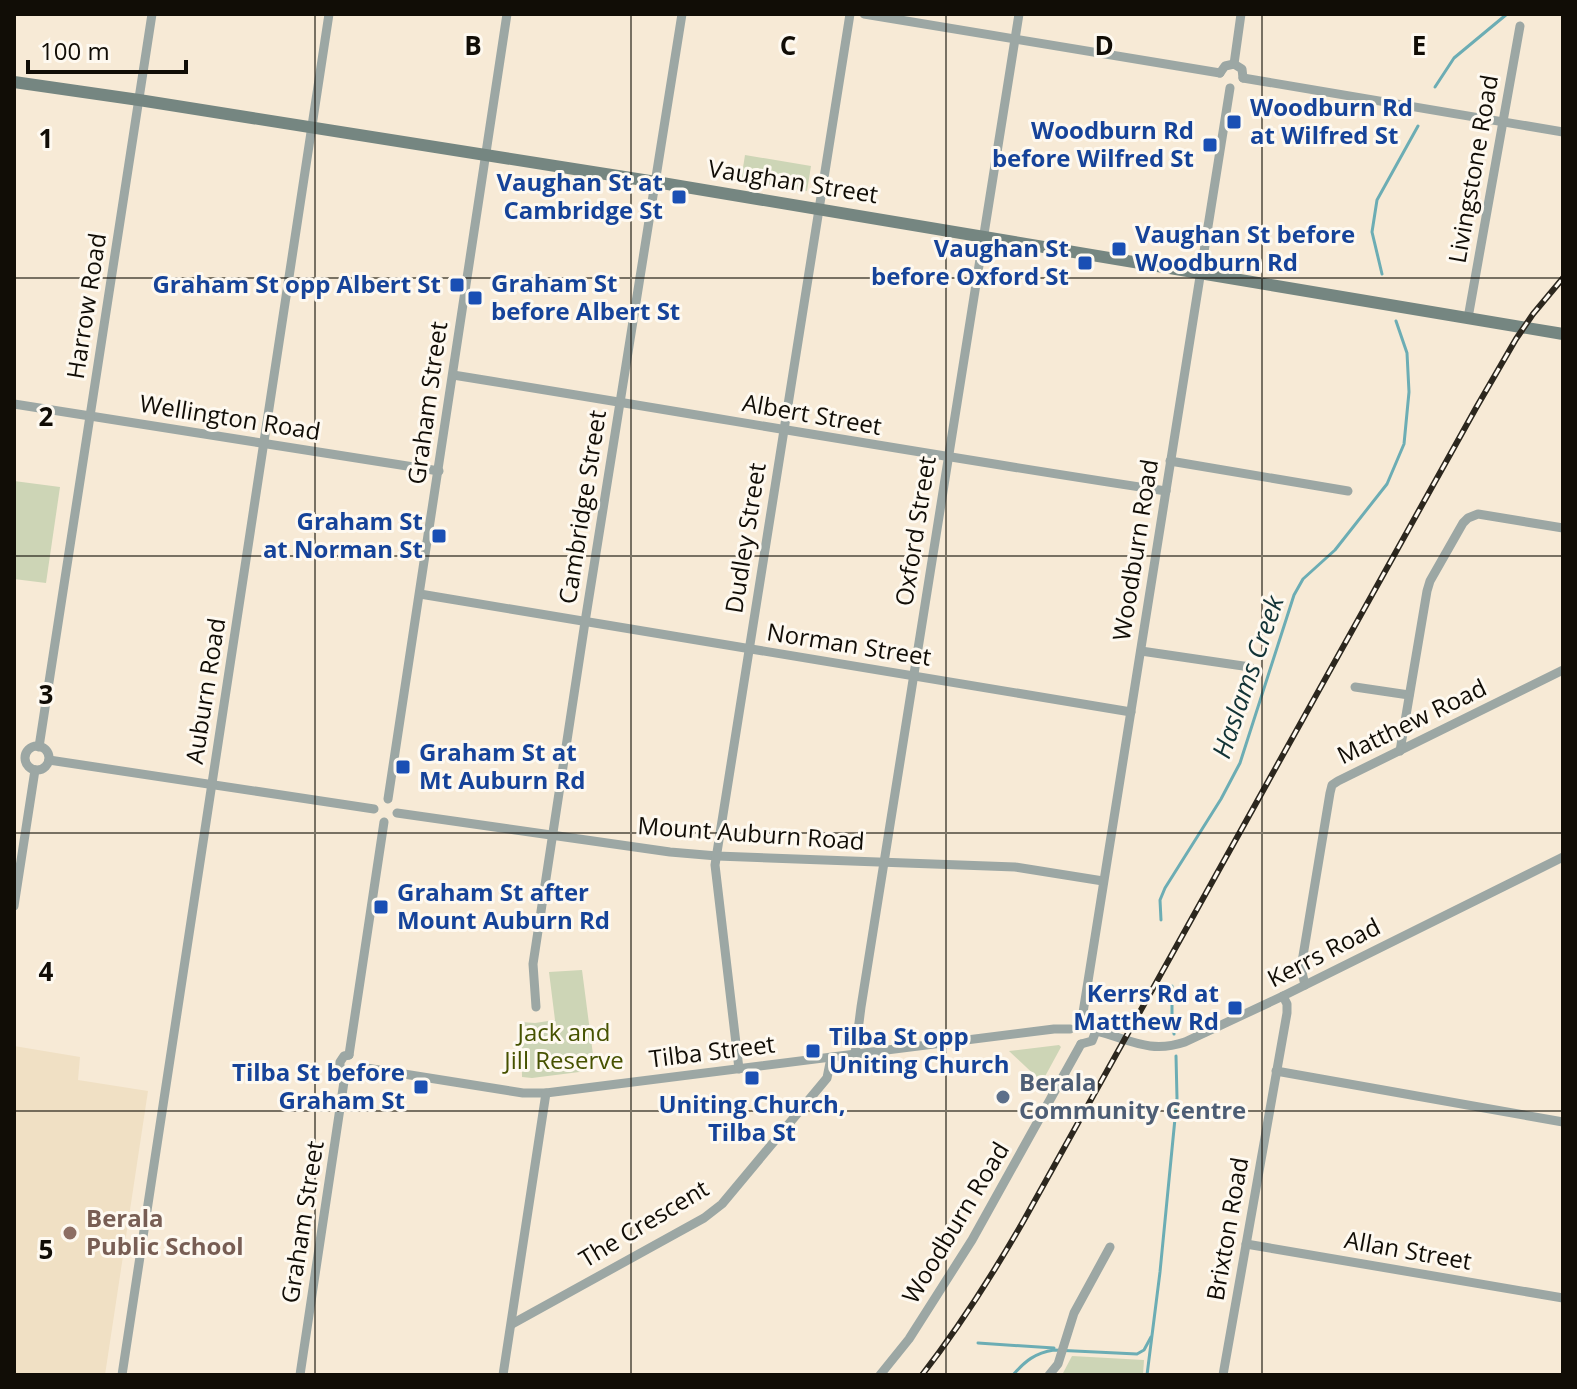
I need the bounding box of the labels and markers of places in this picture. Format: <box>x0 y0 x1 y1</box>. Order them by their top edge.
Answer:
place label: Woodburn Rd at Wilfred St <box>1250 90 1413 151</box>
place label: Woodburn Rd before Wilfred St <box>992 113 1194 174</box>
marker: Woodburn Rd at Wilfred St <box>1225 113 1243 131</box>
marker: Woodburn Rd before Wilfred St <box>1201 136 1219 154</box>
place label: Vaughan St at Cambridge St <box>497 165 663 226</box>
marker: Vaughan St at Cambridge St <box>670 188 688 206</box>
place label: Vaughan St before Woodburn Rd <box>1135 217 1355 278</box>
place label: Vaughan St before Oxford St <box>871 231 1069 292</box>
marker: Vaughan St before Woodburn Rd <box>1110 240 1128 258</box>
marker: Vaughan St before Oxford St <box>1076 254 1094 272</box>
place label: Graham St before Albert St <box>491 266 680 327</box>
place label: Graham St opp Albert St <box>152 267 441 300</box>
marker: Graham St opp Albert St <box>448 276 466 294</box>
marker: Graham St before Albert St <box>466 289 484 307</box>
place label: Graham St at Norman St <box>263 504 423 565</box>
marker: Graham St at Norman St <box>430 527 448 545</box>
place label: Graham St at Mt Auburn Rd <box>419 735 586 796</box>
marker: Graham St at Mt Auburn Rd <box>394 758 412 776</box>
place label: Graham St after Mount Auburn Rd <box>397 875 610 936</box>
marker: Graham St after Mount Auburn Rd <box>372 898 390 916</box>
place label: Kerrs Rd at Matthew Rd <box>1073 976 1219 1037</box>
marker: Kerrs Rd at Matthew Rd <box>1226 999 1244 1017</box>
place label: Tilba St opp Uniting Church <box>829 1019 1009 1080</box>
marker: Tilba St opp Uniting Church <box>804 1042 822 1060</box>
place label: Tilba St before Graham St <box>232 1055 405 1116</box>
place label: Berala Community Centre <box>1019 1065 1246 1126</box>
marker: Uniting Church, Tilba St <box>743 1069 761 1087</box>
marker: Tilba St before Graham St <box>412 1078 430 1096</box>
place label: Uniting Church, Tilba St <box>658 1087 846 1148</box>
marker: Berala Community Centre <box>994 1088 1012 1106</box>
place label: Berala Public School <box>86 1201 244 1262</box>
marker: Berala Public School <box>61 1224 79 1242</box>

